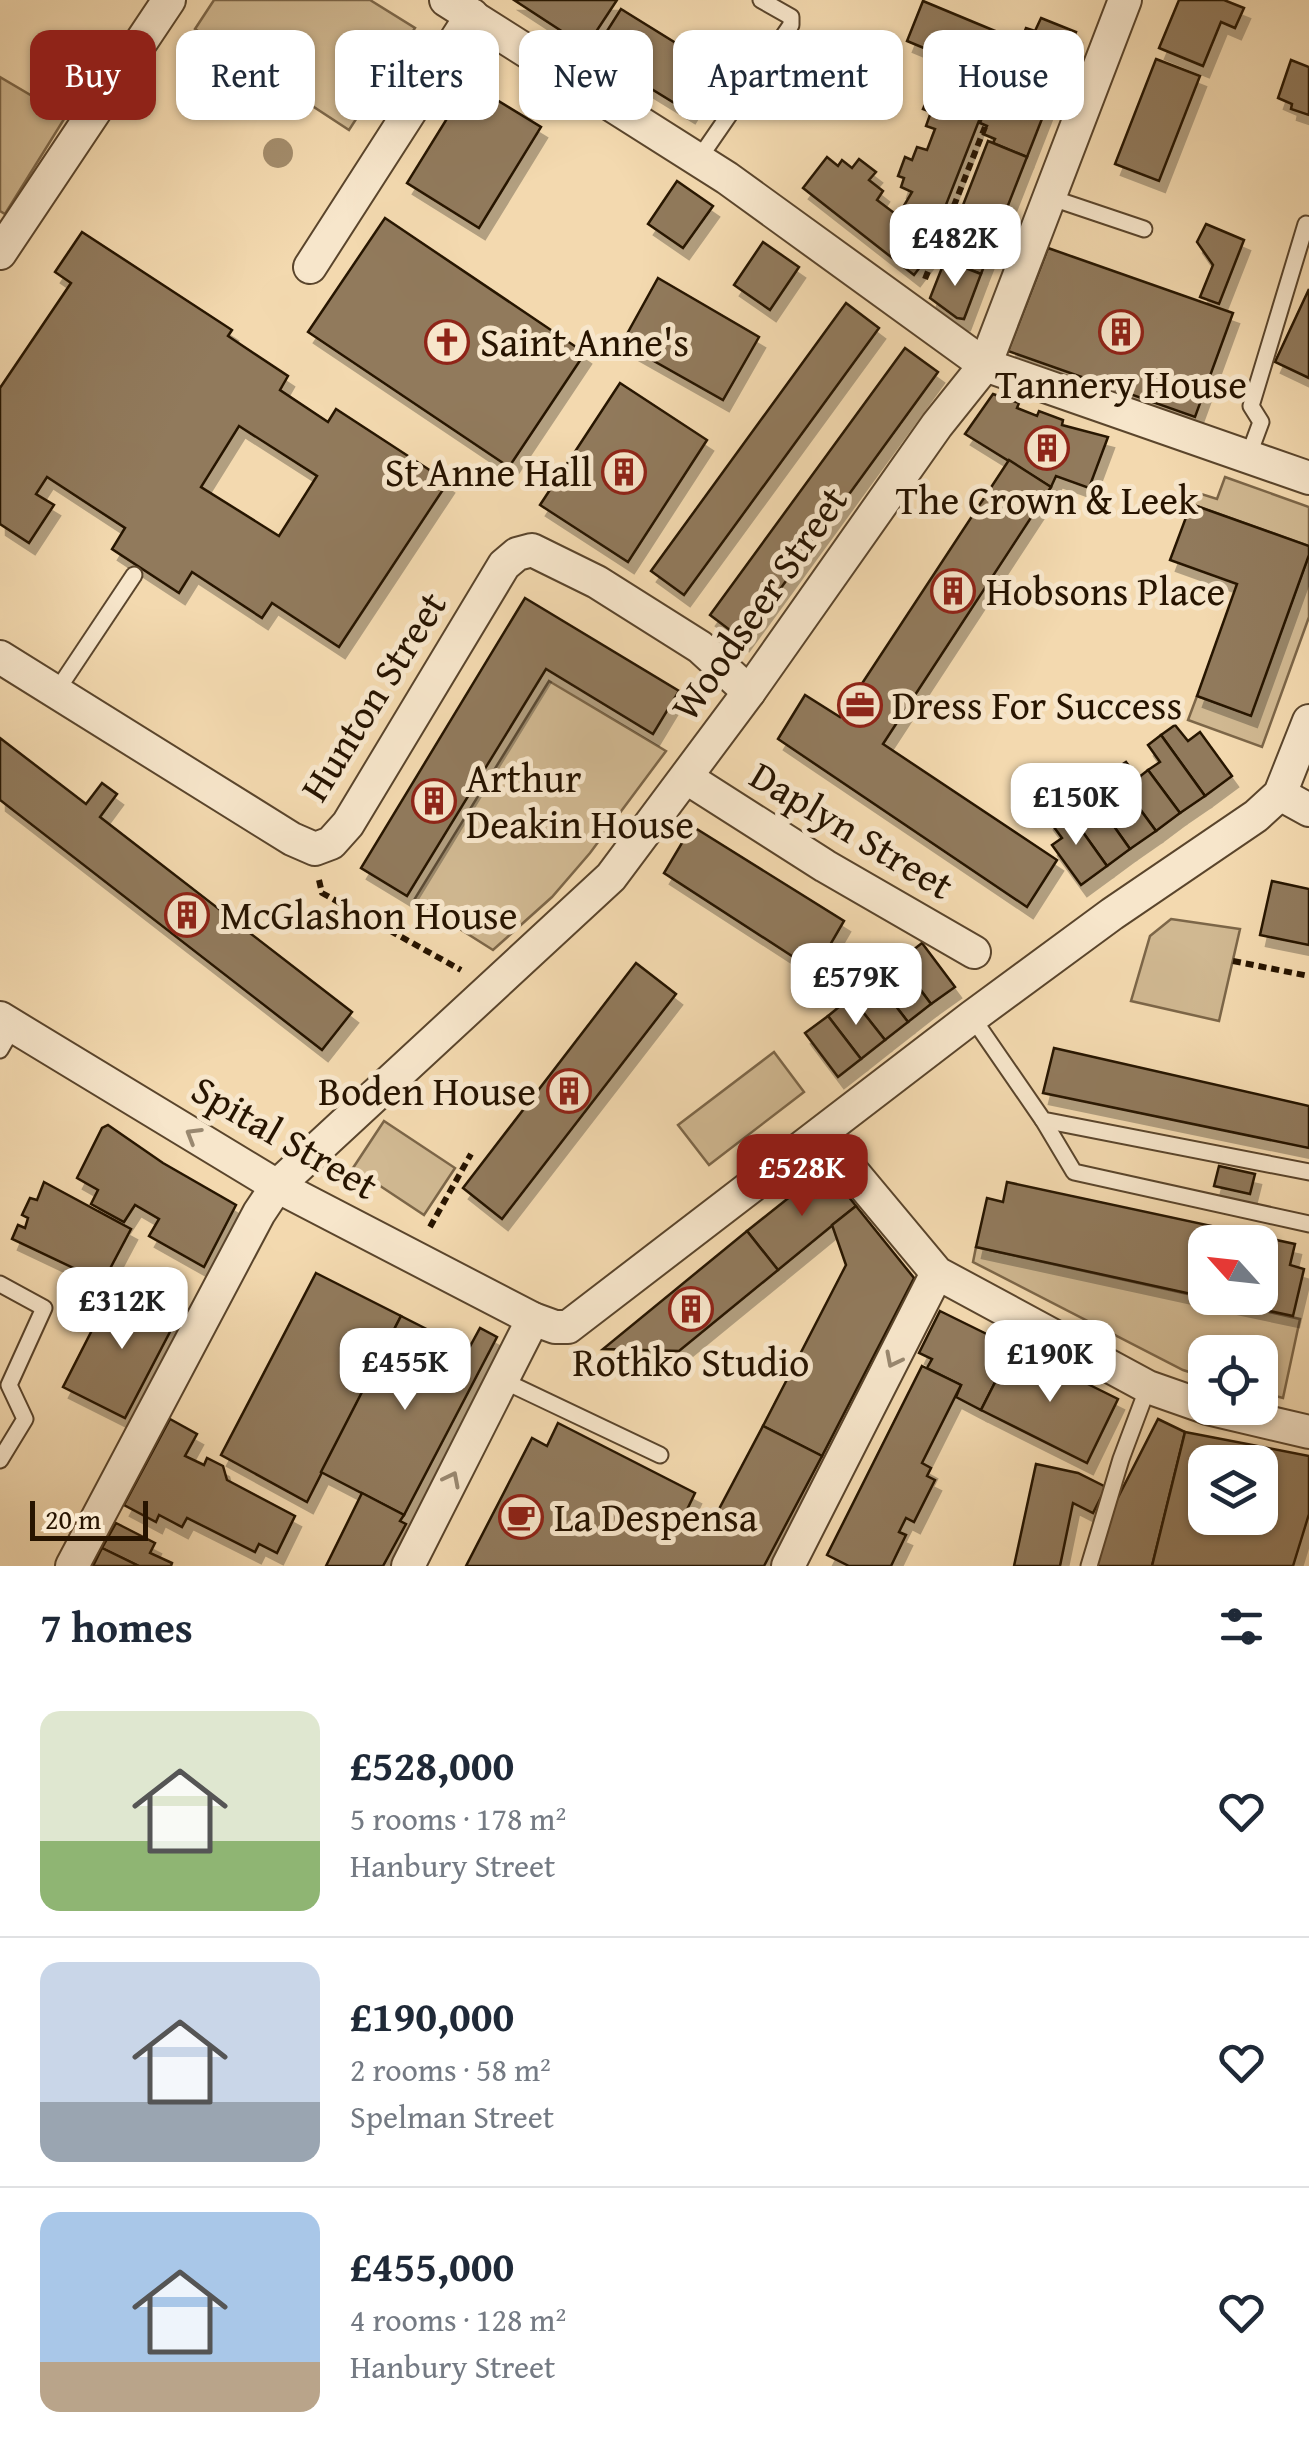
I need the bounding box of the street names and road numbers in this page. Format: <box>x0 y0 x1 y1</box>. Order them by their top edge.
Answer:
street label: Woodseer Street <box>656 473 861 732</box>
street label: Hunton Street <box>285 579 461 812</box>
street label: Daplyn Street <box>739 745 965 914</box>
street label: Spital Street <box>181 1059 389 1214</box>

